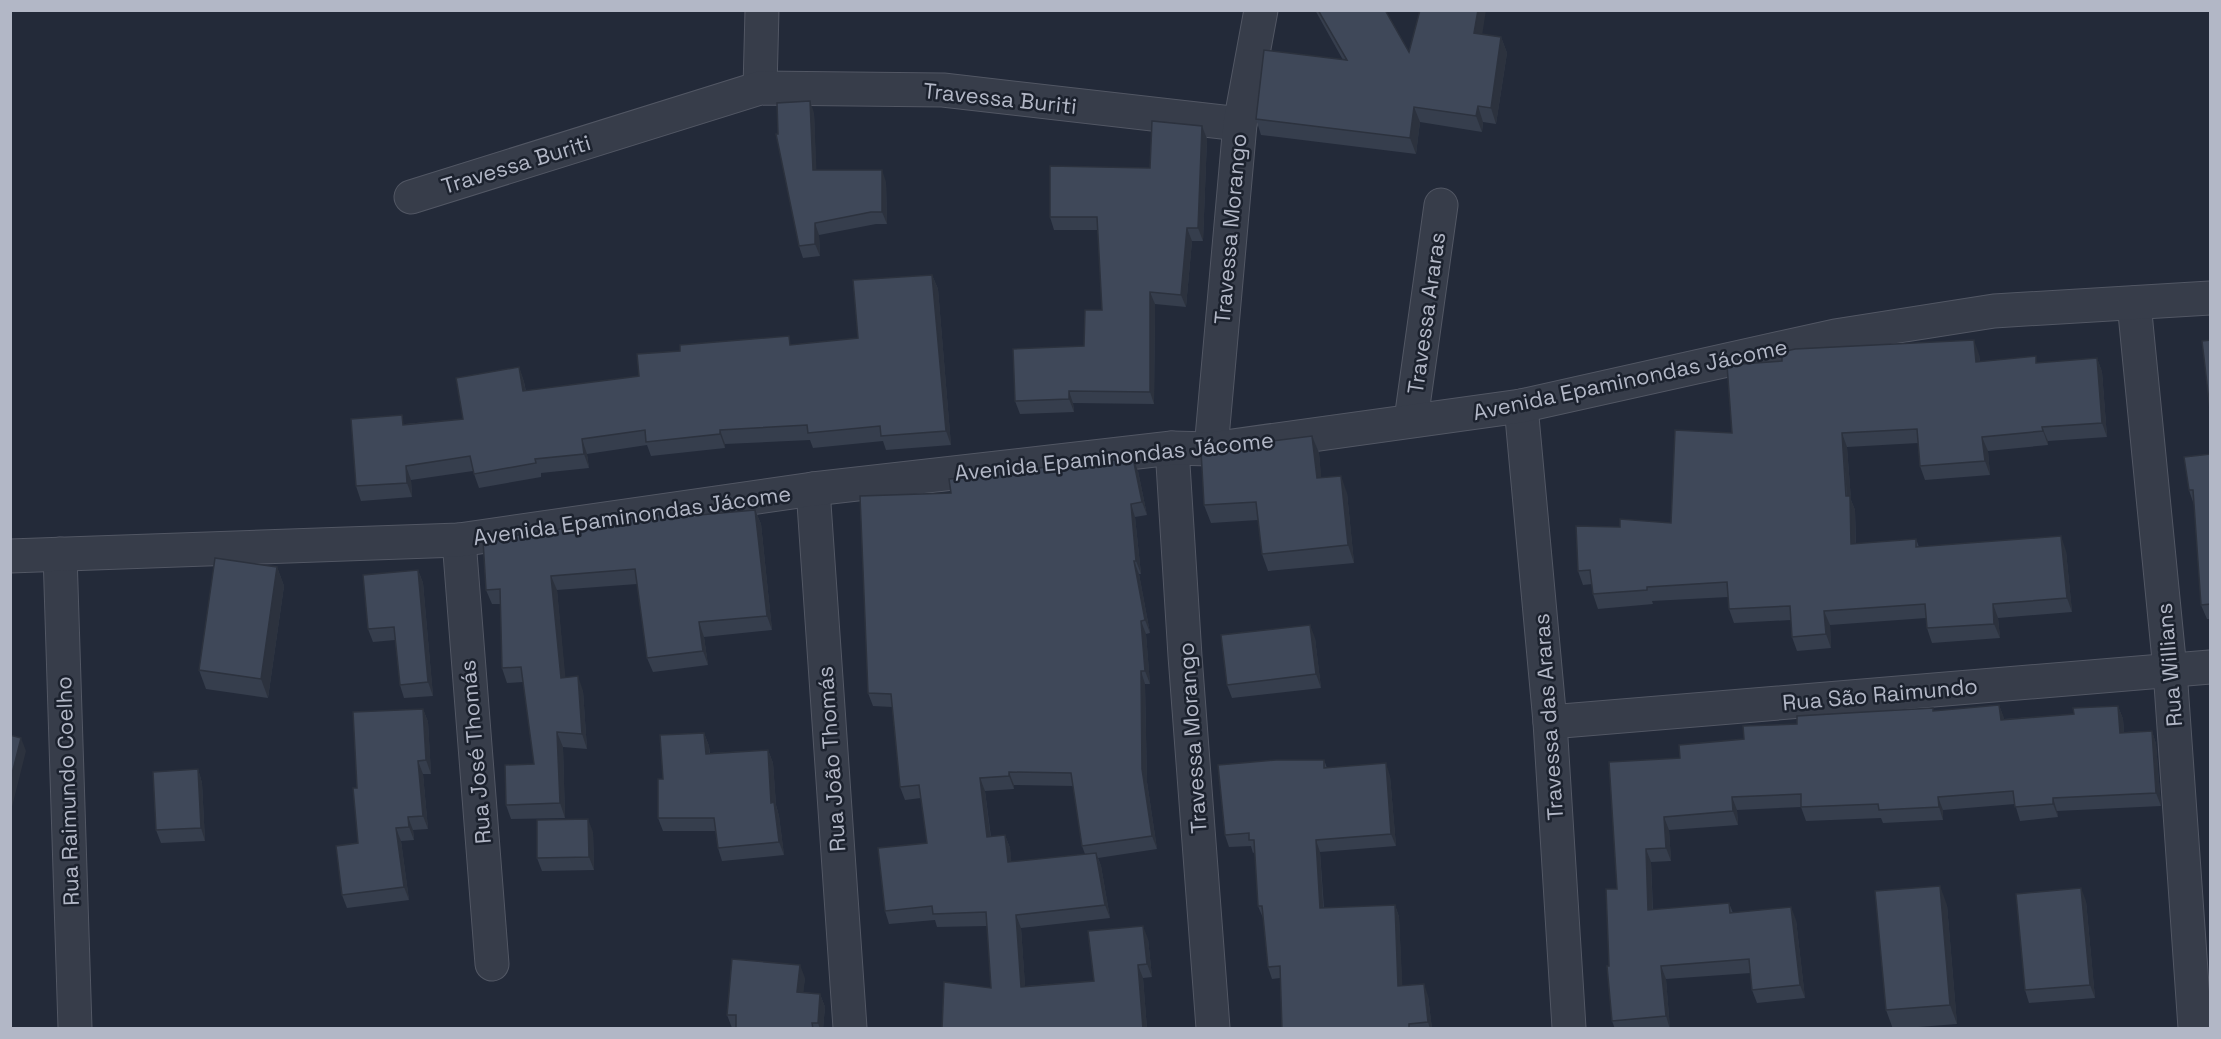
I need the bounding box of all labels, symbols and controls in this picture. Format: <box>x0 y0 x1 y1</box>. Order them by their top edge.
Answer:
street label: Travessa Buriti <box>922 76 1078 120</box>
street label: Travessa Buriti <box>438 128 594 200</box>
street label: Travessa Morango <box>1208 132 1252 326</box>
street label: Travessa Araras <box>1401 230 1451 396</box>
street label: Avenida Epaminondas Jácome <box>1470 332 1790 426</box>
street label: Avenida Epaminondas Jácome <box>953 425 1275 487</box>
street label: Avenida Epaminondas Jácome <box>471 479 793 551</box>
street label: Rua Willians <box>2150 602 2188 728</box>
street label: Travessa das Araras <box>1527 613 1569 821</box>
street label: Travessa Morango <box>1171 642 1213 834</box>
street label: Rua José Thomás <box>453 659 497 845</box>
street label: Rua João Thomás <box>811 665 851 853</box>
street label: Rua São Raimundo <box>1781 672 1979 716</box>
street label: Rua Raimundo Coelho <box>49 676 85 906</box>

